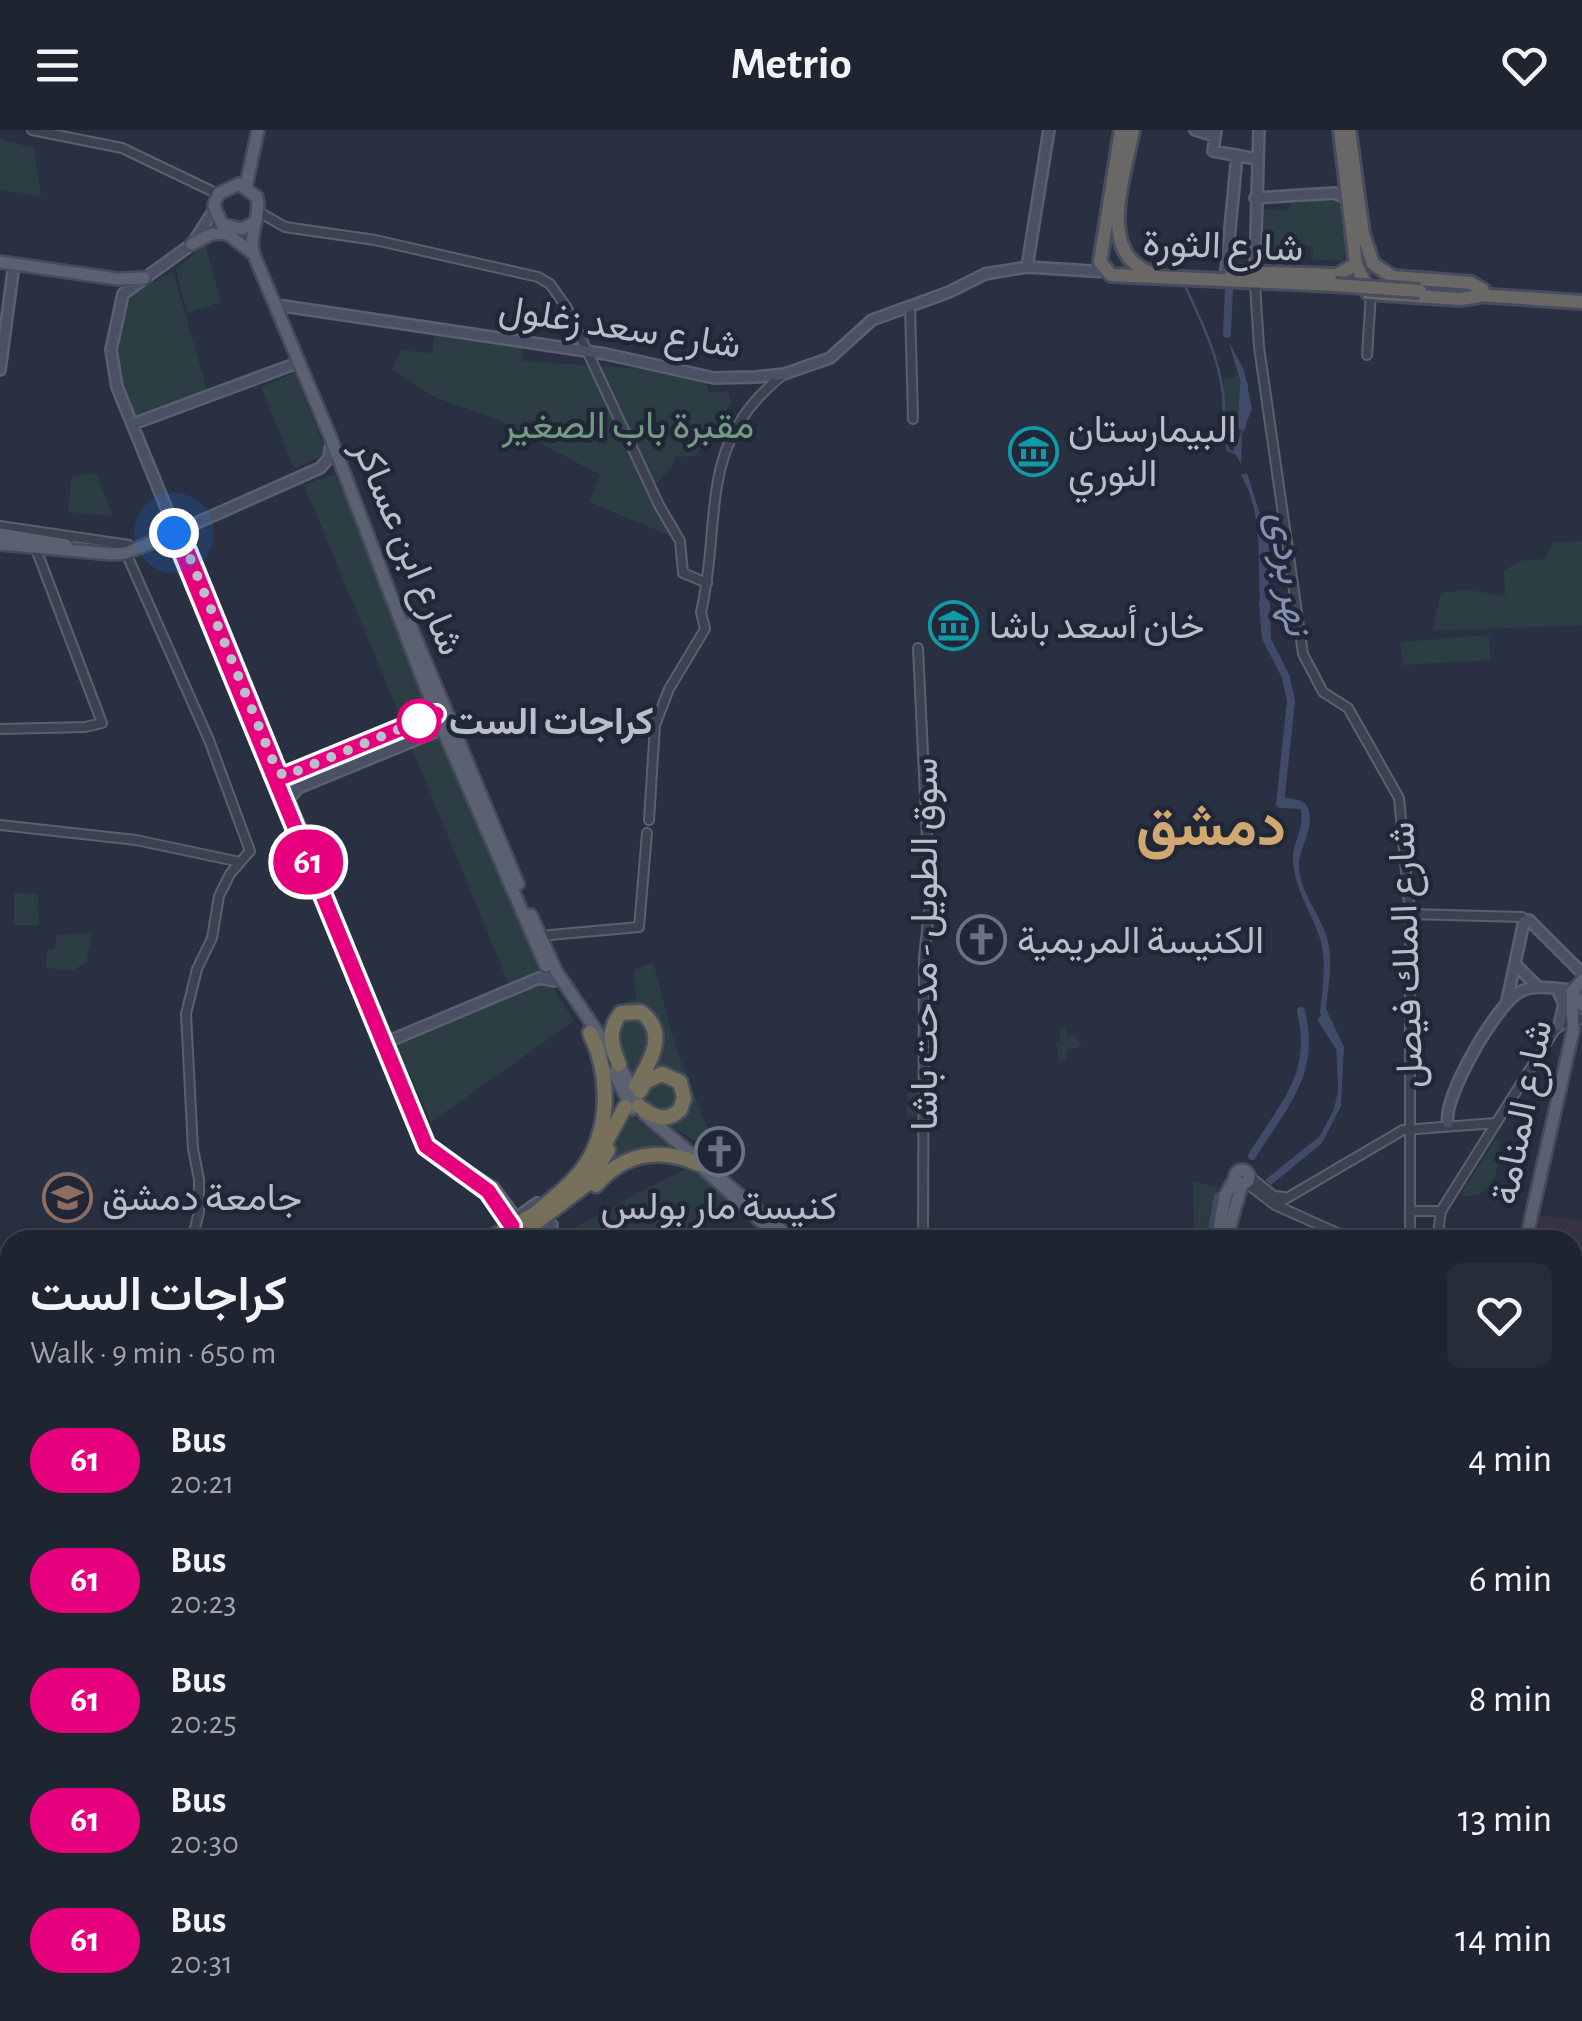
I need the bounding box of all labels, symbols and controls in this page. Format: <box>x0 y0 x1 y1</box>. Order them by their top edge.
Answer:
icon: menu <box>30 38 85 93</box>
icon: heart <box>1497 38 1552 93</box>
text: Metrio <box>730 42 852 87</box>
street label: شارع الثورة <box>1142 225 1304 274</box>
street label: شارع سعد زغلول <box>495 290 743 371</box>
park label: مقبرة باب الصغير <box>501 408 754 448</box>
place label: البيمارستان النوري <box>1068 412 1237 504</box>
museum icon: البيمارستان النوري <box>1007 425 1059 477</box>
street label: شارع ابن عساكر <box>340 434 470 663</box>
your location <box>149 508 199 558</box>
water label: نهر بردى <box>1258 509 1318 641</box>
museum icon: خان أسعد باشا <box>928 599 980 651</box>
place label: خان أسعد باشا <box>989 605 1204 647</box>
marker: كراجات الست <box>398 700 440 742</box>
place label: كراجات الست <box>449 704 654 745</box>
street label: سوق الطويل - مدحت باشا <box>907 757 947 1131</box>
district label: دمشق <box>1136 799 1286 860</box>
street label: شارع الملك فيصل <box>1383 821 1436 1089</box>
line badge: 61 <box>263 830 353 894</box>
text: 61 <box>293 845 323 880</box>
church icon: الكنيسة المريمية <box>956 914 1008 966</box>
place label: الكنيسة المريمية <box>1017 923 1264 963</box>
street label: شارع المنامة <box>1486 1017 1564 1209</box>
church icon: كنيسة مار بولس <box>693 1126 745 1178</box>
school or university icon: جامعة دمشق <box>41 1171 93 1223</box>
place label: جامعة دمشق <box>102 1180 302 1220</box>
place label: كنيسة مار بولس <box>600 1189 838 1229</box>
button: heart <box>1447 1263 1552 1368</box>
text: كراجات الست <box>30 1272 287 1320</box>
text: Walk · 9 min · 650 m <box>30 1337 276 1369</box>
text: Bus <box>170 1422 226 1460</box>
text: 4 min <box>1468 1441 1552 1479</box>
text: 61 <box>70 1443 100 1478</box>
text: 20:21 <box>170 1467 234 1499</box>
text: Bus <box>170 1542 226 1580</box>
text: 6 min <box>1469 1561 1552 1599</box>
text: 61 <box>70 1563 100 1598</box>
text: 20:23 <box>170 1587 237 1619</box>
text: Bus <box>170 1662 226 1700</box>
text: 8 min <box>1469 1681 1552 1719</box>
text: 61 <box>70 1683 100 1718</box>
text: 20:25 <box>170 1707 237 1739</box>
text: Bus <box>170 1782 226 1820</box>
text: 13 min <box>1458 1801 1552 1839</box>
text: 61 <box>70 1803 100 1838</box>
text: 20:30 <box>170 1827 239 1859</box>
text: Bus <box>170 1902 226 1940</box>
text: 14 min <box>1455 1921 1552 1959</box>
text: 61 <box>70 1923 100 1958</box>
text: 20:31 <box>170 1947 233 1979</box>

